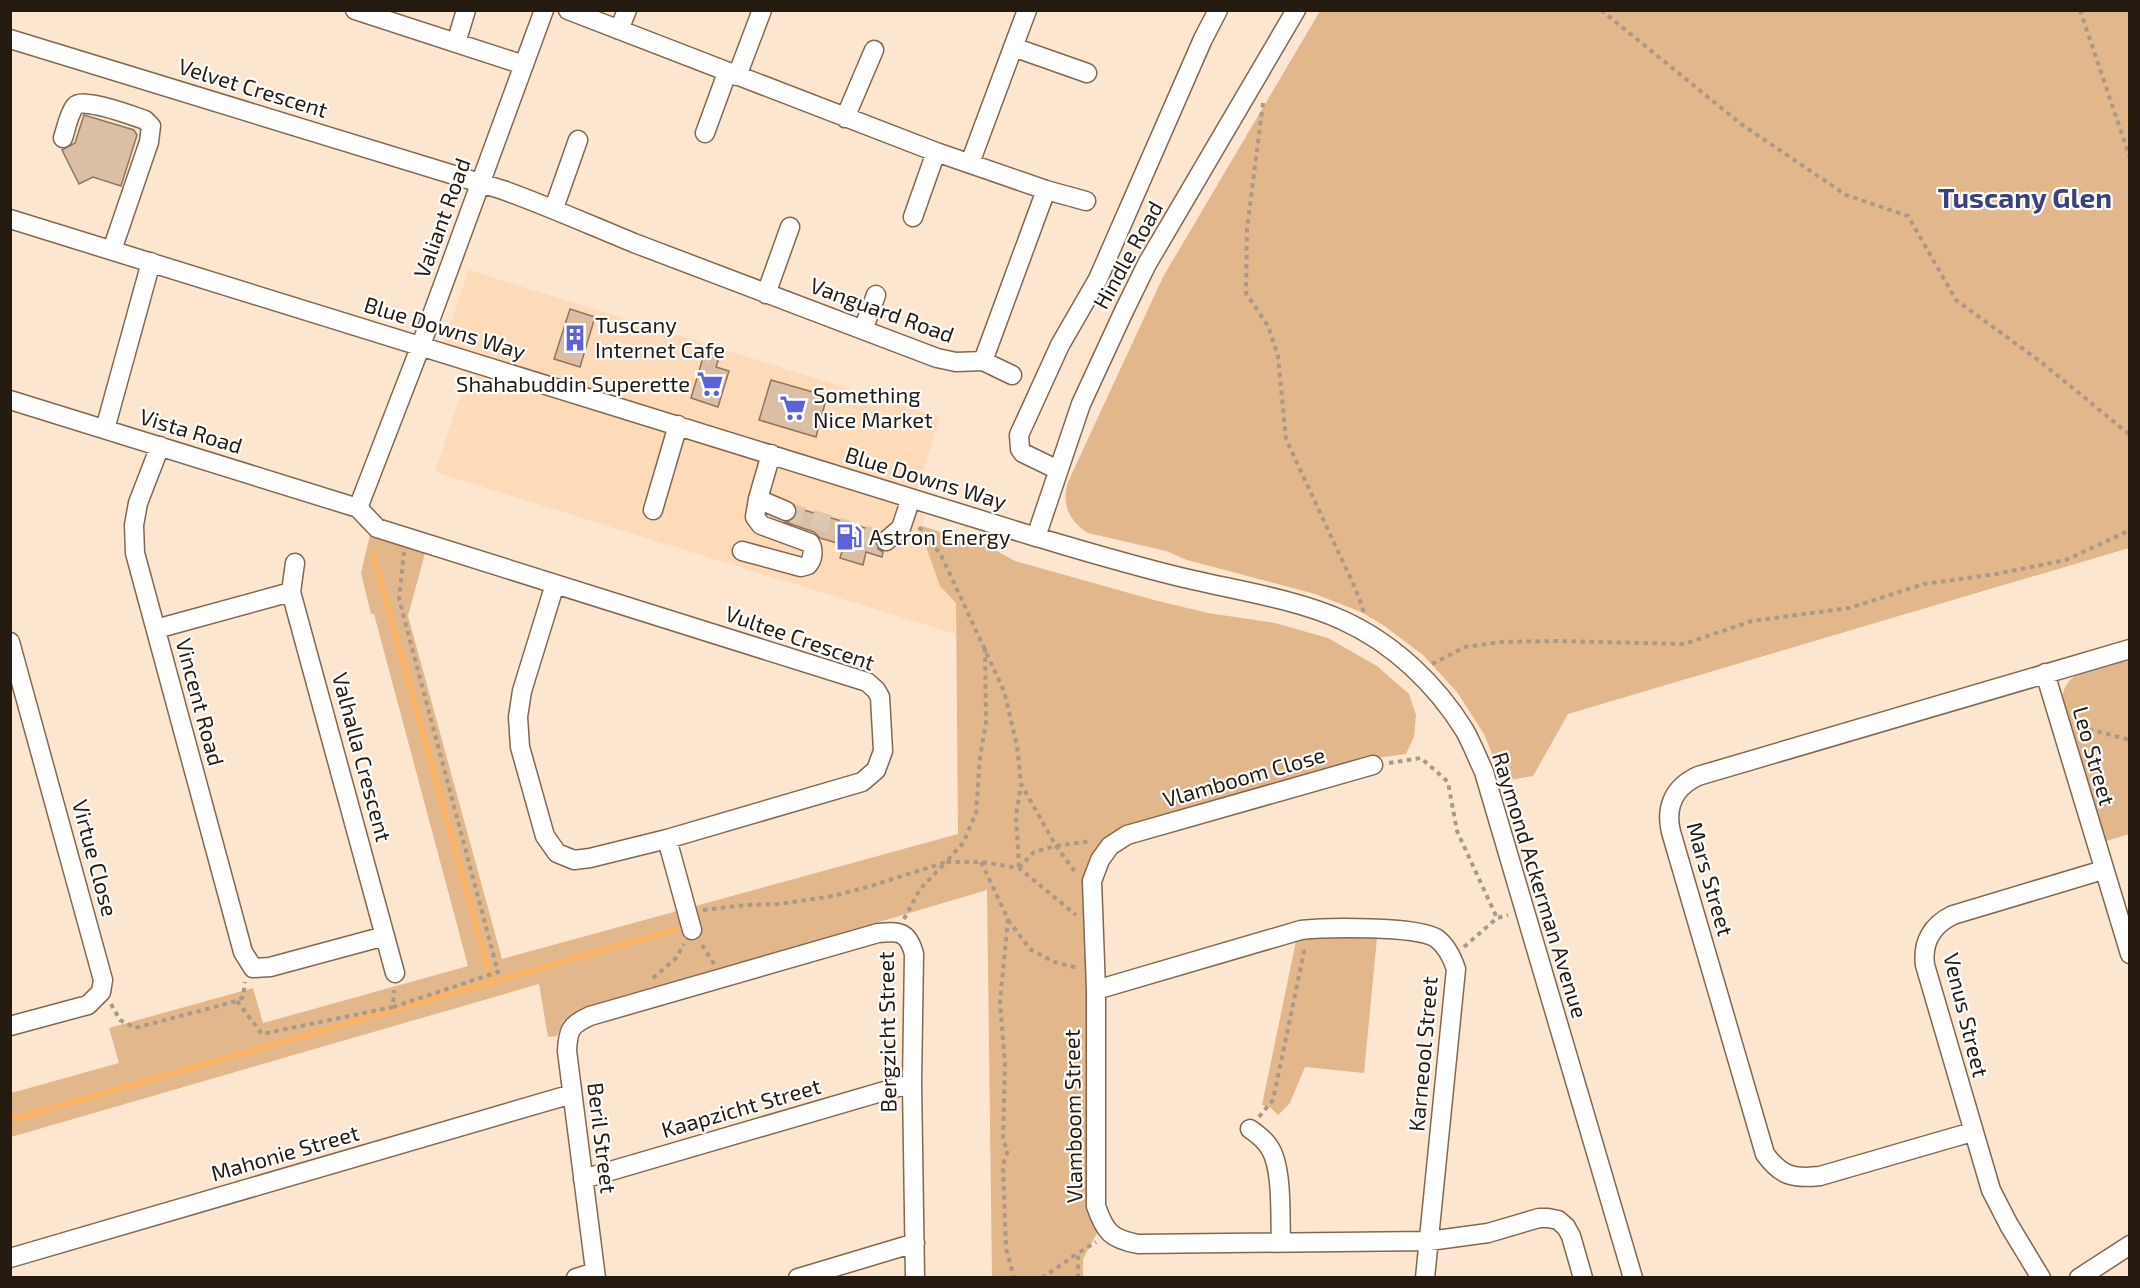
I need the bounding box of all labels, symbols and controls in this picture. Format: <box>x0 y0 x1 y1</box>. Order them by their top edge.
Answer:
street label: Velvet Crescent <box>176 52 331 122</box>
street label: Valiant Road <box>407 154 475 281</box>
district label: Tuscany Glen <box>1938 180 2112 214</box>
street label: Hindle Road <box>1087 196 1167 313</box>
street label: Vanguard Road <box>807 271 958 347</box>
street label: Blue Downs Way <box>361 290 530 364</box>
place label: Tuscany Internet Cafe <box>595 311 725 362</box>
building icon: Tuscany Internet Cafe <box>560 323 590 353</box>
supermarket icon: Shahabuddin Superette <box>695 369 725 399</box>
place label: Shahabuddin Superette <box>456 370 690 396</box>
place label: Something Nice Market <box>813 381 933 432</box>
supermarket icon: Something Nice Market <box>778 393 808 423</box>
street label: Vista Road <box>137 402 246 458</box>
street label: Blue Downs Way <box>842 440 1011 514</box>
fuel station icon: Astron Energy <box>834 522 864 552</box>
place label: Astron Energy <box>869 523 1011 549</box>
street label: Vultee Crescent <box>722 599 878 675</box>
street label: Vincent Road <box>171 635 230 768</box>
street label: Valhalla Crescent <box>328 669 398 844</box>
street label: Leo Street <box>2068 703 2121 808</box>
street label: Vlamboom Close <box>1160 740 1328 812</box>
street label: Raymond Ackerman Avenue <box>1488 748 1594 1021</box>
street label: Virtue Close <box>68 796 124 919</box>
street label: Mars Street <box>1682 819 1740 939</box>
street label: Venus Street <box>1939 950 1995 1079</box>
street label: Bergzicht Street <box>872 951 900 1113</box>
street label: Karneool Street <box>1402 975 1442 1133</box>
street label: Vlamboom Street <box>1057 1029 1087 1203</box>
street label: Kaapzicht Street <box>658 1072 823 1142</box>
street label: Beril Street <box>583 1081 623 1195</box>
street label: Mahonie Street <box>208 1118 362 1186</box>

